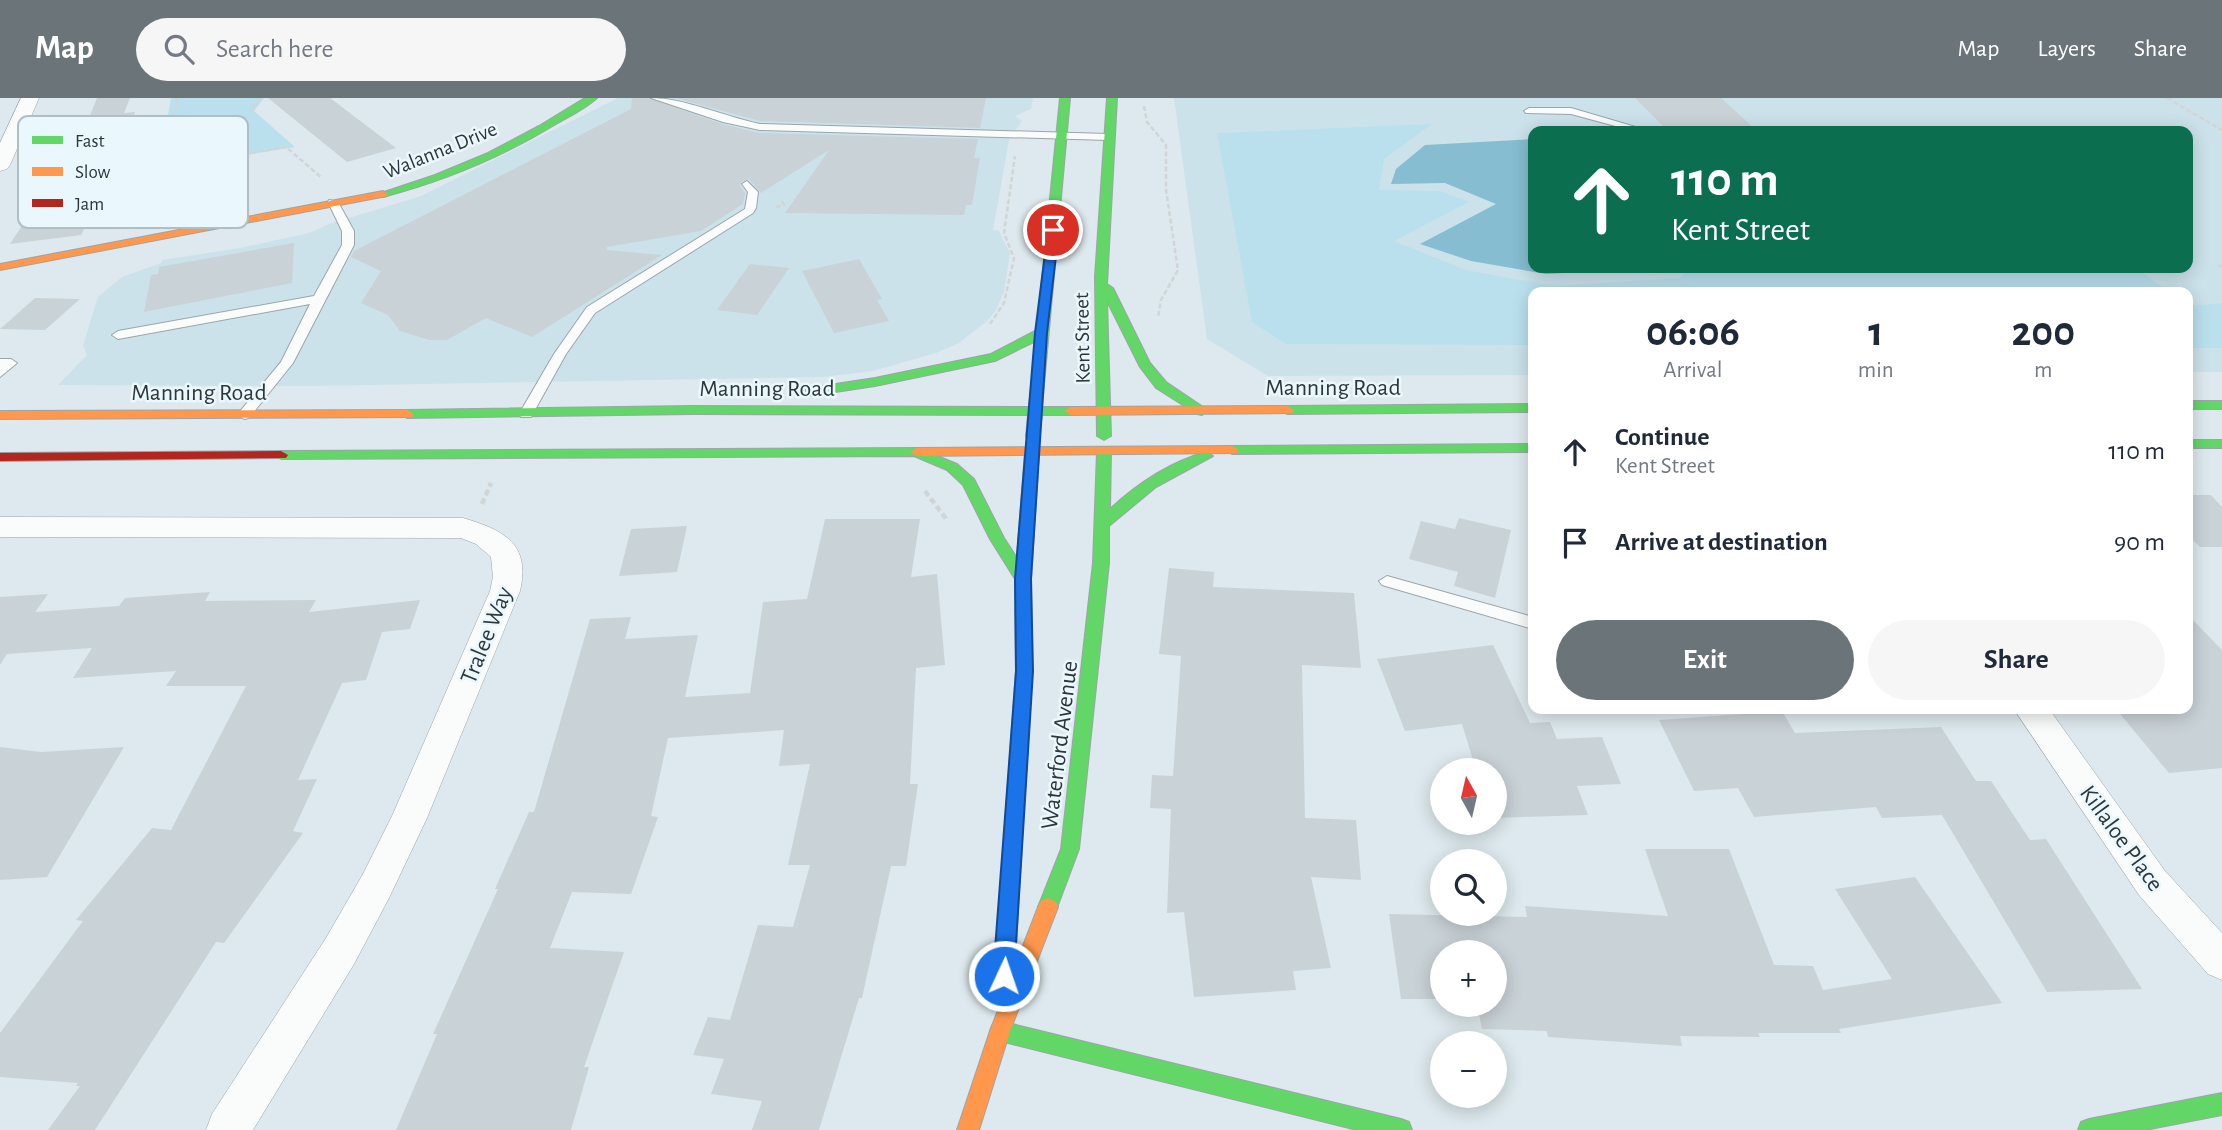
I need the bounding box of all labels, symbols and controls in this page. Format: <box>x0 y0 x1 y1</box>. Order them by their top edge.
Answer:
search box <box>136 18 626 81</box>
icon: search <box>160 30 198 68</box>
text: Map <box>35 32 94 65</box>
text: Search here <box>216 36 334 62</box>
text: Map <box>1957 37 1999 61</box>
text: Layers <box>2037 37 2096 61</box>
text: Share <box>2134 37 2187 61</box>
legend <box>18 116 248 228</box>
street label: Walanna Drive <box>380 118 500 183</box>
text: Fast <box>75 132 105 151</box>
icon: ahead <box>1556 154 1647 245</box>
text: 110 m <box>1671 156 1779 205</box>
text: Slow <box>75 163 111 182</box>
text: Jam <box>75 195 104 214</box>
pin <box>1023 200 1083 260</box>
icon: arrive <box>1034 211 1072 249</box>
text: Kent Street <box>1671 214 1810 246</box>
street label: Kent Street <box>1071 292 1094 384</box>
text: 06:06 <box>1646 311 1740 353</box>
text: 1 <box>1868 311 1883 353</box>
text: 200 <box>2012 311 2075 353</box>
text: Arrival <box>1663 359 1722 382</box>
text: min <box>1858 359 1894 382</box>
text: m <box>2034 359 2053 382</box>
street label: Manning Road <box>1265 376 1401 400</box>
street label: Manning Road <box>699 377 835 401</box>
street label: Manning Road <box>131 381 267 405</box>
text: Continue <box>1615 424 1710 450</box>
icon: ahead <box>1556 433 1594 471</box>
text: 110 m <box>2108 438 2165 464</box>
text: Kent Street <box>1615 455 1715 478</box>
icon: arrive <box>1556 524 1594 562</box>
text: Arrive at destination <box>1615 529 1828 555</box>
text: 90 m <box>2114 529 2165 555</box>
street label: Tralee Way <box>457 584 517 687</box>
button: Exit <box>1556 620 1854 700</box>
button: Share <box>1868 620 2165 700</box>
street label: Waterford Avenue <box>1038 659 1082 831</box>
north arrow <box>1430 758 1507 835</box>
map controls <box>1430 758 1507 1108</box>
street label: Killaloe Place <box>2075 781 2167 896</box>
button: search <box>1430 849 1507 926</box>
position arrow <box>967 939 1041 1013</box>
button: + <box>1430 940 1507 1017</box>
button: − <box>1430 1031 1507 1108</box>

